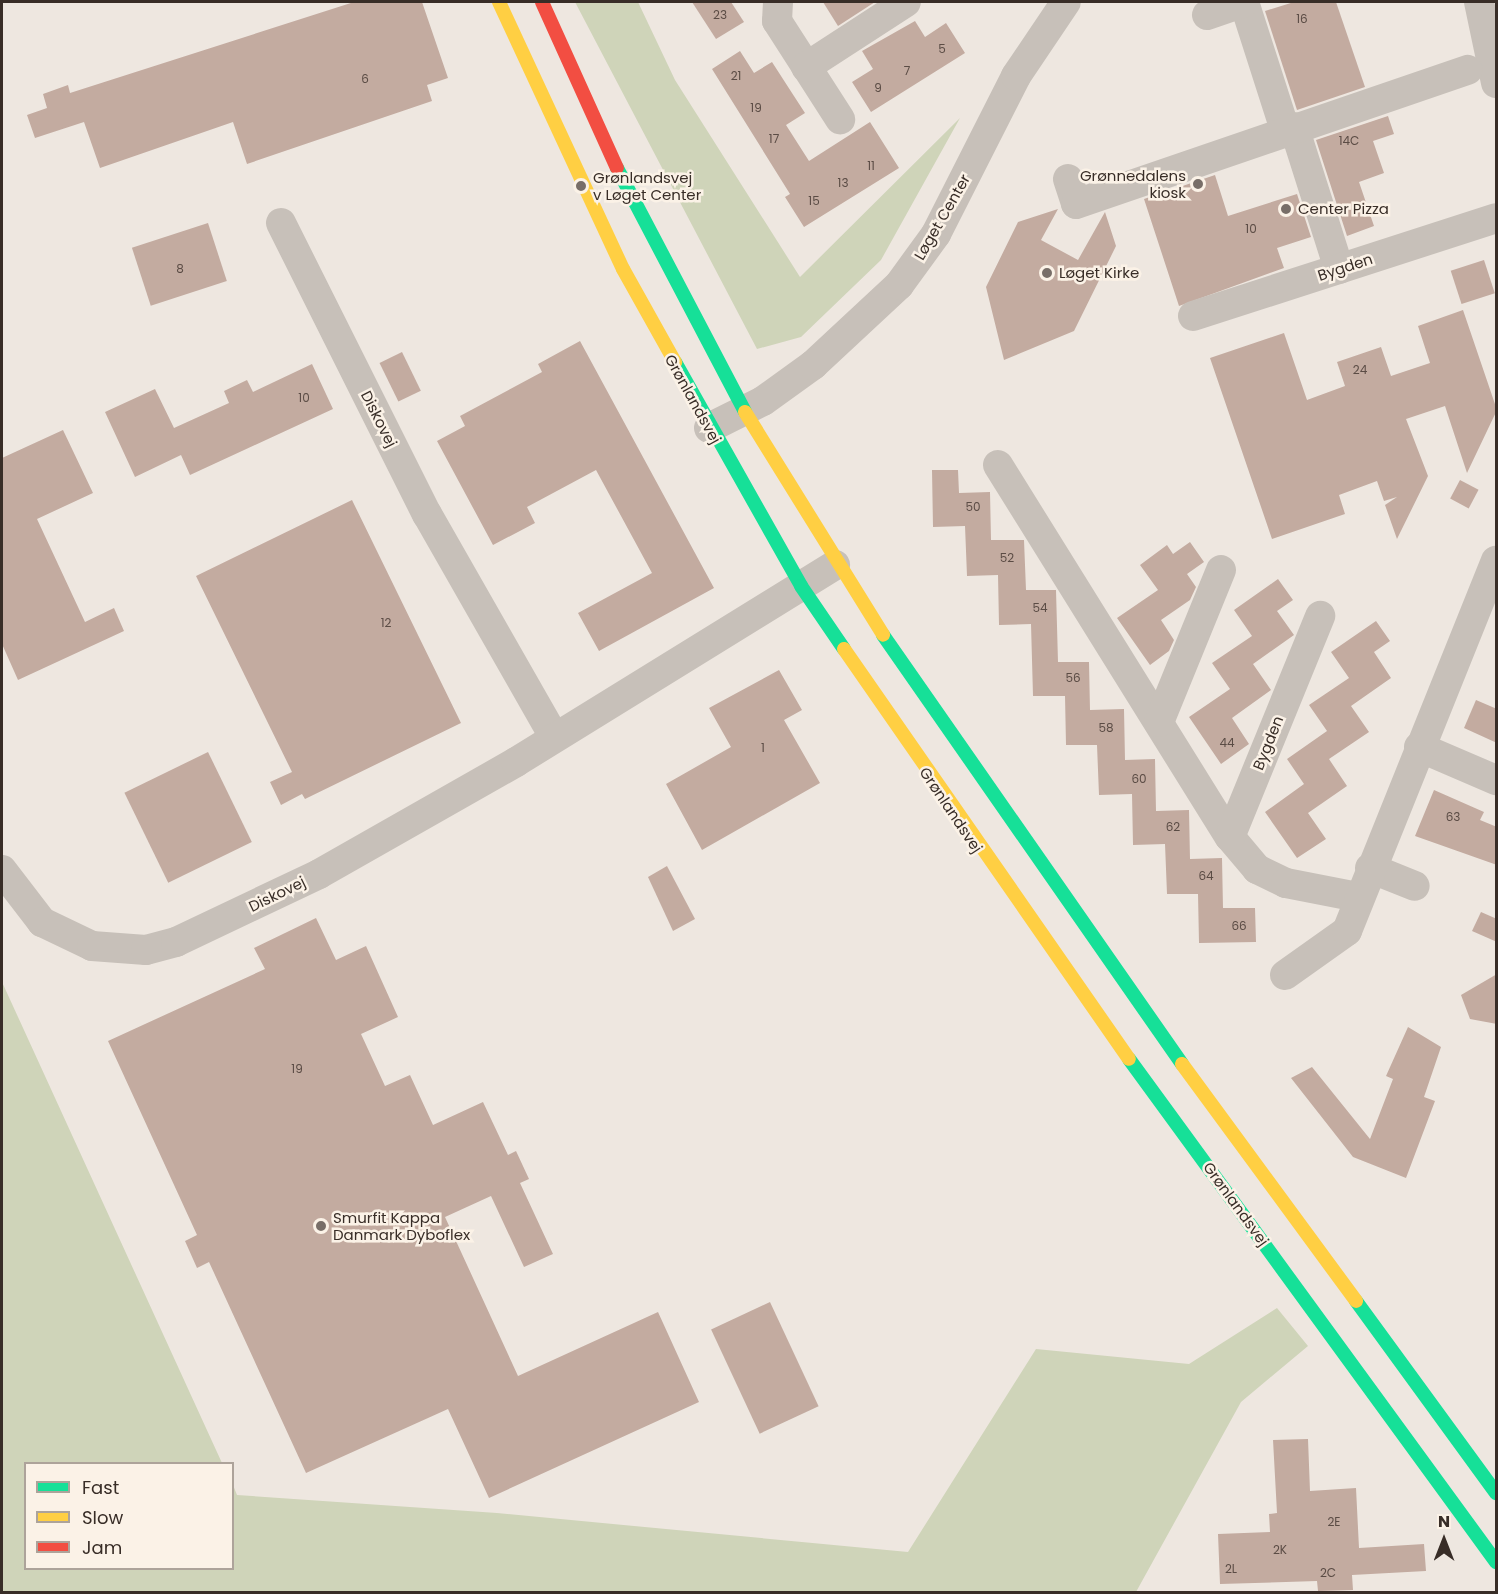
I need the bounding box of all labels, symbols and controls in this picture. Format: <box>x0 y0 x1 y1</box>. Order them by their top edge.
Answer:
house number: 23 <box>713 8 727 22</box>
house number: 16 <box>1296 12 1308 26</box>
house number: 5 <box>938 42 946 56</box>
house number: 7 <box>904 64 910 78</box>
house number: 21 <box>731 69 741 83</box>
house number: 6 <box>361 72 369 86</box>
house number: 9 <box>874 81 882 95</box>
house number: 19 <box>750 101 762 115</box>
house number: 17 <box>769 132 779 146</box>
house number: 14C <box>1339 134 1359 148</box>
house number: 11 <box>867 159 875 173</box>
place label: Grønnedalens kiosk <box>1080 166 1186 201</box>
place label: Grønlandsvej v Løget Center <box>593 168 701 203</box>
street label: Løget Center <box>910 171 974 263</box>
house number: 13 <box>838 176 848 190</box>
marker: Grønnedalens kiosk <box>1191 177 1205 191</box>
marker: Grønlandsvej v Løget Center <box>574 179 588 193</box>
house number: 15 <box>808 194 820 208</box>
place label: Center Pizza <box>1298 200 1389 218</box>
marker: Center Pizza <box>1279 202 1293 216</box>
house number: 10 <box>1245 222 1257 236</box>
street label: Bygden <box>1315 250 1375 284</box>
house number: 8 <box>176 262 184 276</box>
place label: Løget Kirke <box>1059 264 1139 282</box>
marker: Løget Kirke <box>1040 266 1054 280</box>
street label: Grønlandsvej <box>661 351 725 447</box>
house number: 24 <box>1353 363 1367 377</box>
street label: Diskovej <box>357 388 401 450</box>
house number: 10 <box>298 391 310 405</box>
house number: 50 <box>965 500 981 514</box>
house number: 52 <box>1000 551 1014 565</box>
house number: 54 <box>1032 601 1048 615</box>
house number: 12 <box>381 616 391 630</box>
house number: 56 <box>1065 671 1081 685</box>
street label: Bygden <box>1249 713 1287 773</box>
house number: 58 <box>1098 721 1114 735</box>
house number: 44 <box>1219 736 1235 750</box>
house number: 1 <box>761 741 765 755</box>
street label: Grønlandsvej <box>916 764 986 856</box>
house number: 60 <box>1131 772 1147 786</box>
house number: 63 <box>1446 810 1460 824</box>
house number: 62 <box>1166 820 1180 834</box>
house number: 64 <box>1198 869 1214 883</box>
street label: Diskovej <box>246 873 308 915</box>
house number: 66 <box>1231 919 1247 933</box>
house number: 19 <box>291 1062 303 1076</box>
street label: Grønlandsvej <box>1200 1159 1272 1249</box>
place label: Smurfit Kappa Danmark Dyboflex <box>333 1208 470 1243</box>
marker: Smurfit Kappa Danmark Dyboflex <box>314 1219 328 1233</box>
legend <box>24 1462 234 1570</box>
text: Fast <box>82 1475 119 1500</box>
text: Slow <box>82 1505 123 1530</box>
north arrow <box>1414 1510 1474 1570</box>
text: N <box>1438 1510 1450 1533</box>
house number: 2E <box>1327 1515 1341 1529</box>
text: Jam <box>82 1535 122 1560</box>
house number: 2K <box>1273 1543 1287 1557</box>
house number: 2L <box>1225 1562 1237 1576</box>
house number: 2C <box>1320 1566 1336 1580</box>

